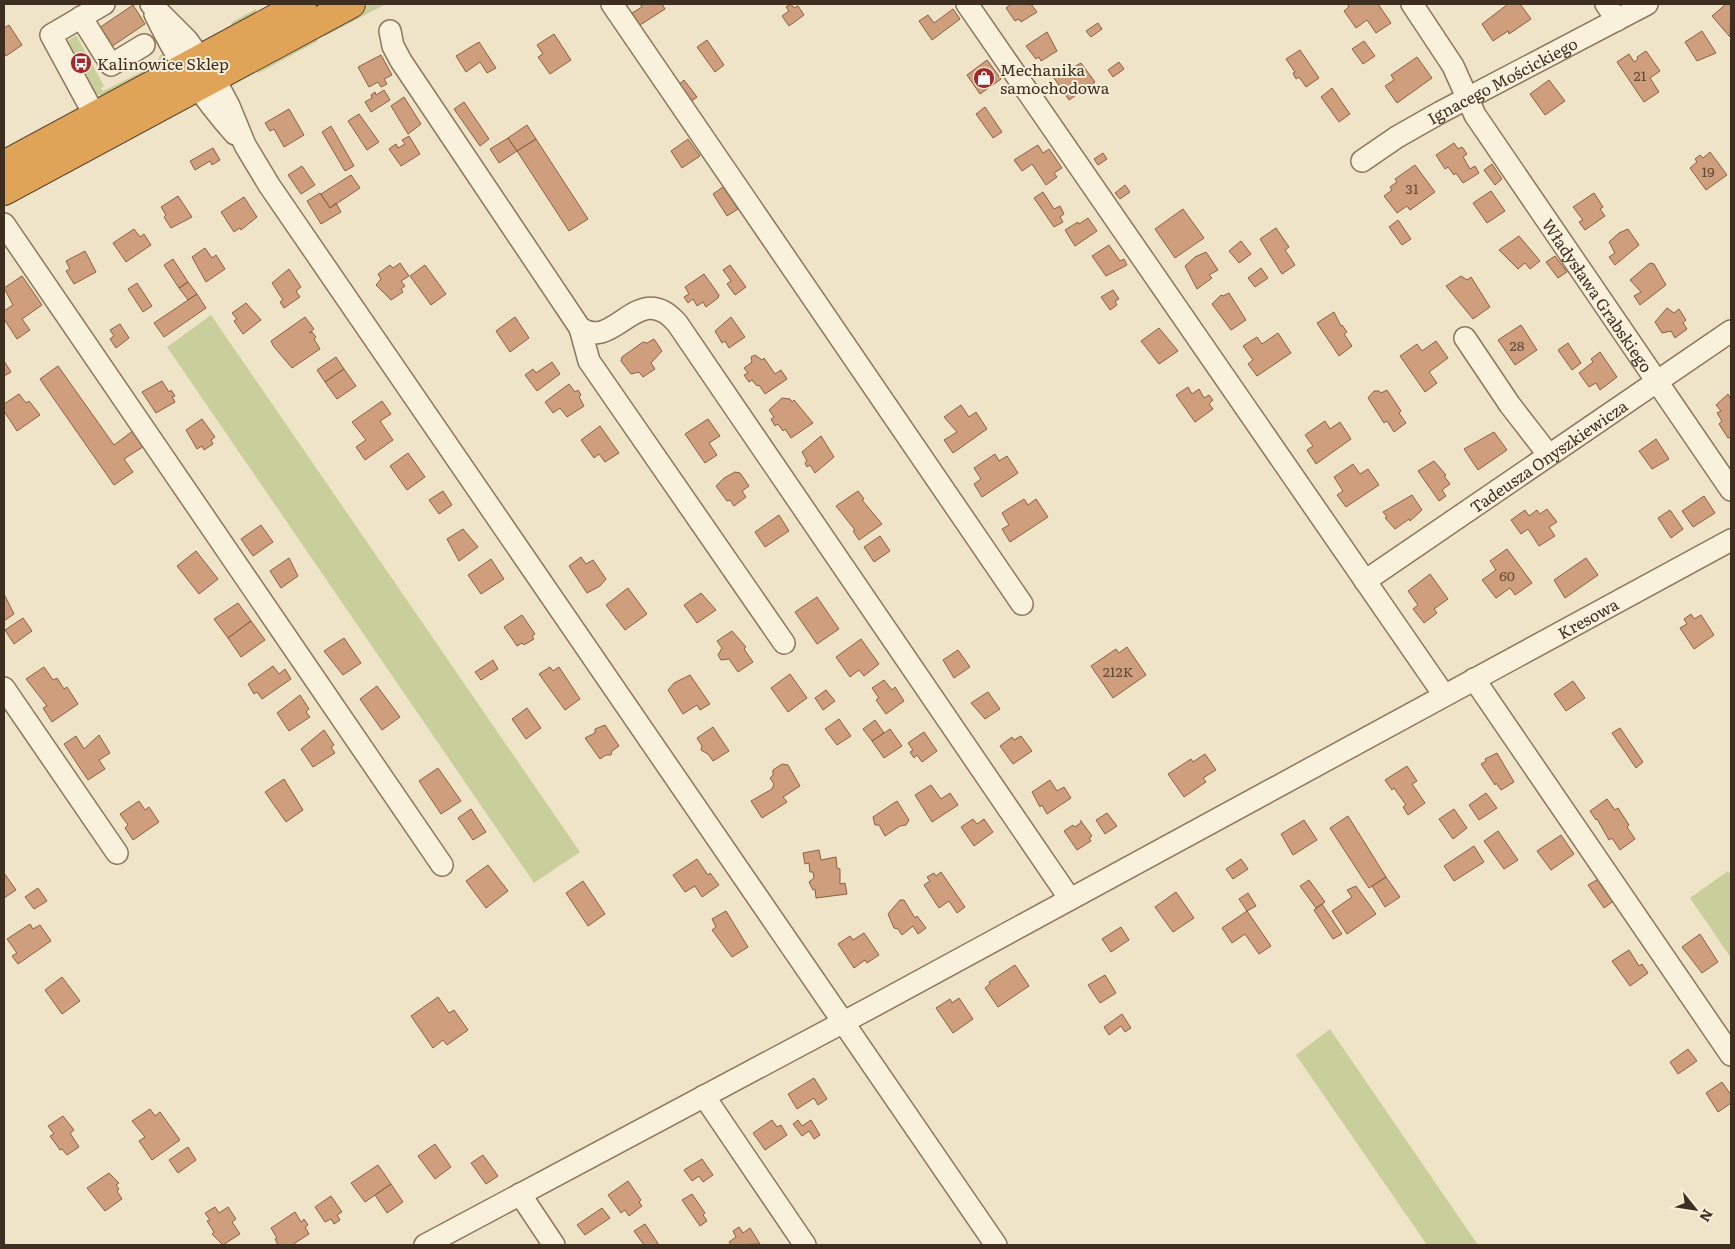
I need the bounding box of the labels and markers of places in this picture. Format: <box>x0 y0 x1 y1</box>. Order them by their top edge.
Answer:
bus stop icon: Kalinowice Sklep <box>69 51 93 75</box>
place label: Kalinowice Sklep <box>97 51 229 75</box>
place label: Mechanika samochodowa <box>1000 57 1110 99</box>
shop icon: Mechanika samochodowa <box>972 66 996 90</box>

